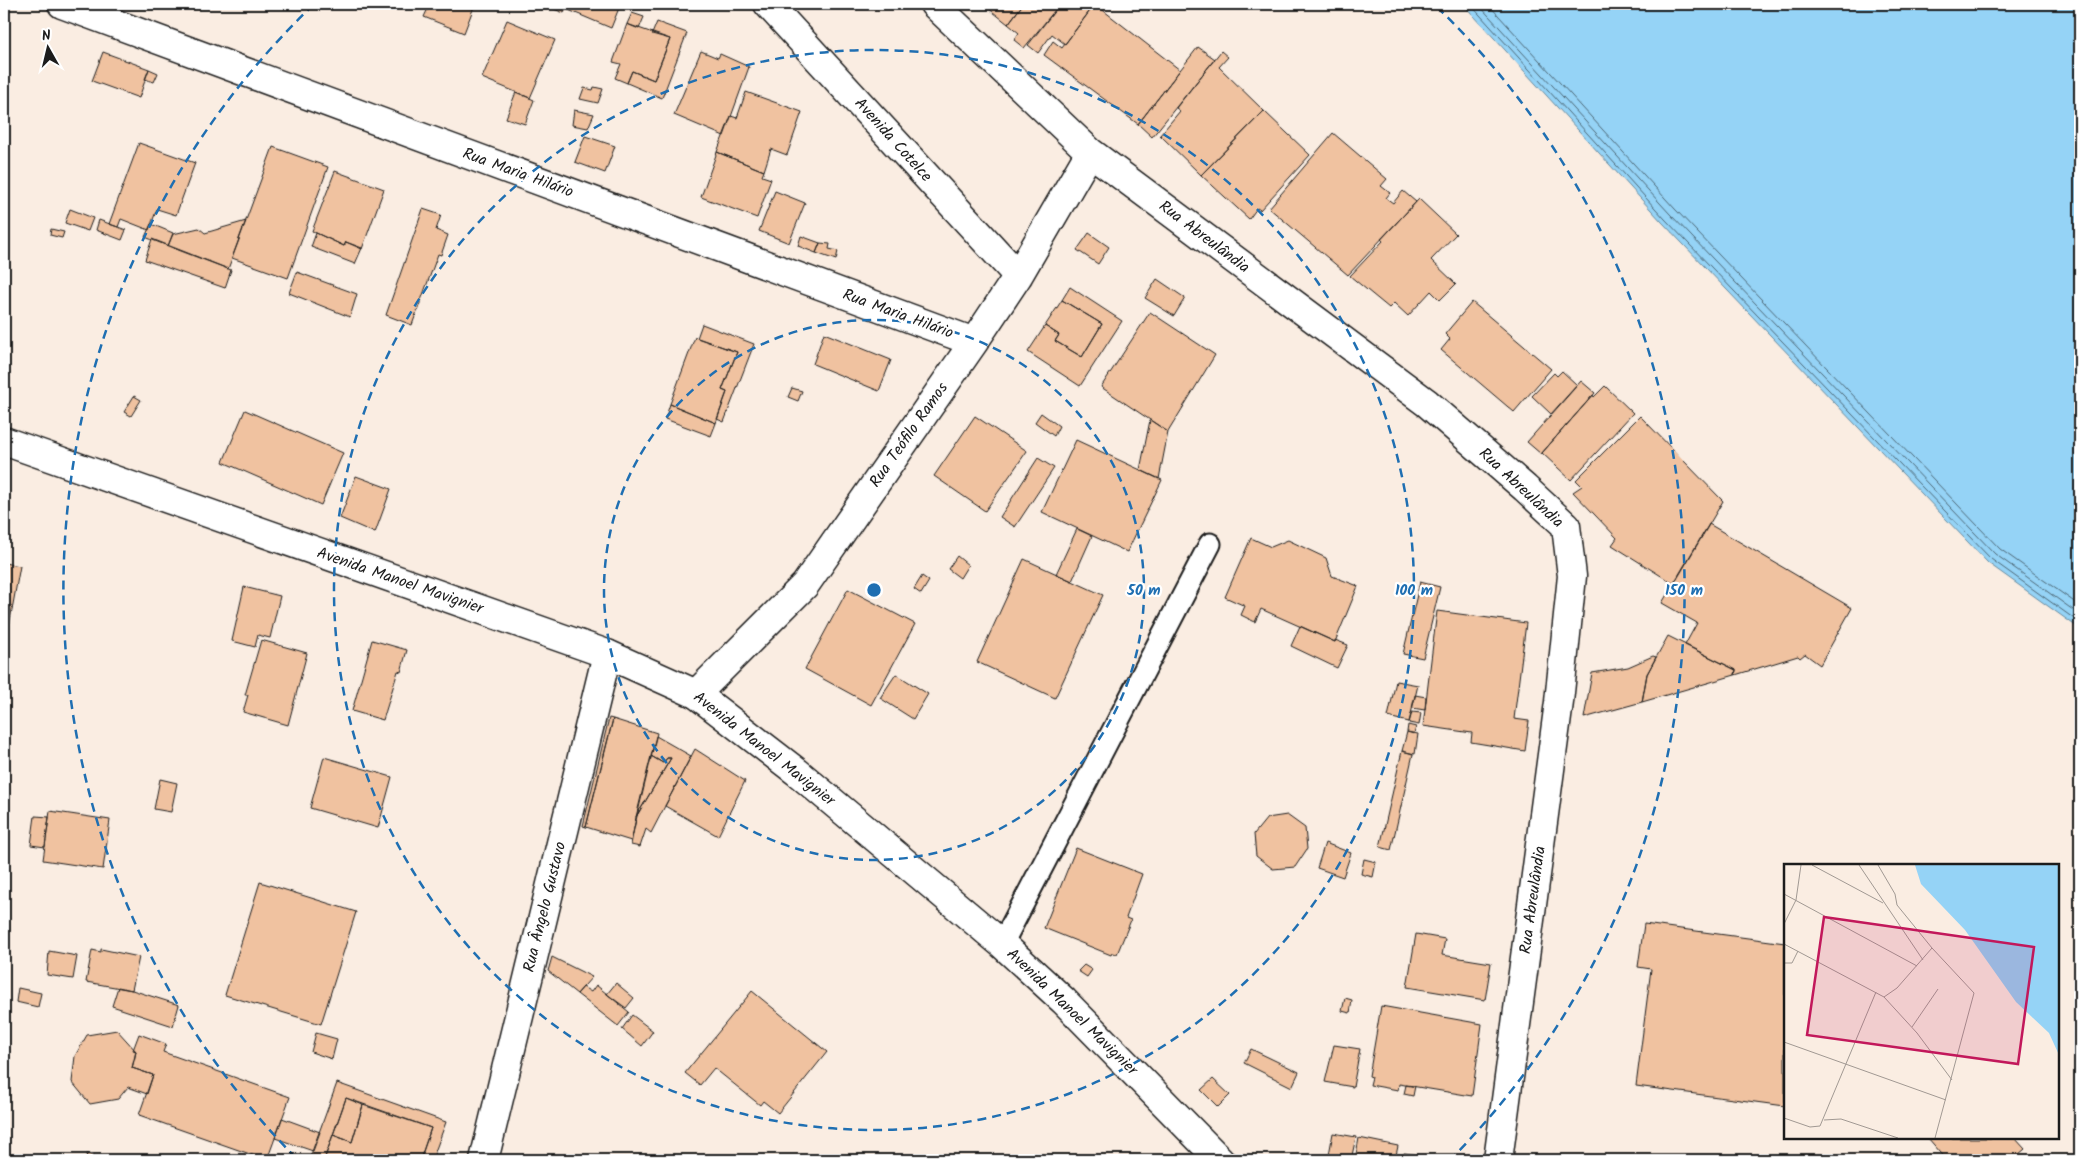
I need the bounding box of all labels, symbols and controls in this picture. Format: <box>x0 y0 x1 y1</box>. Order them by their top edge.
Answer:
north arrow <box>22 22 72 72</box>
text: N <box>40 25 52 48</box>
street label: Avenida Cotelce <box>848 92 938 188</box>
street label: Rua Maria Hilário <box>459 141 577 205</box>
street label: Rua Abreulândia <box>1153 194 1255 280</box>
street label: Rua Maria Hilário <box>839 282 957 346</box>
street label: Rua Teófilo Ramos <box>863 377 955 493</box>
street label: Rua Abreulândia <box>1473 442 1569 534</box>
street label: Avenida Manoel Mavignier <box>313 541 488 622</box>
text: 50 m <box>1126 579 1161 603</box>
text: 100 m <box>1395 579 1433 603</box>
text: 150 m <box>1665 579 1703 603</box>
centre of rings <box>865 581 883 599</box>
street label: Avenida Manoel Mavignier <box>688 685 842 814</box>
street label: Rua Ângelo Gustavo <box>517 839 573 975</box>
street label: Rua Abreulândia <box>1513 844 1553 956</box>
inset map <box>1784 864 2059 1139</box>
street label: Avenida Manoel Mavignier <box>1001 942 1145 1083</box>

